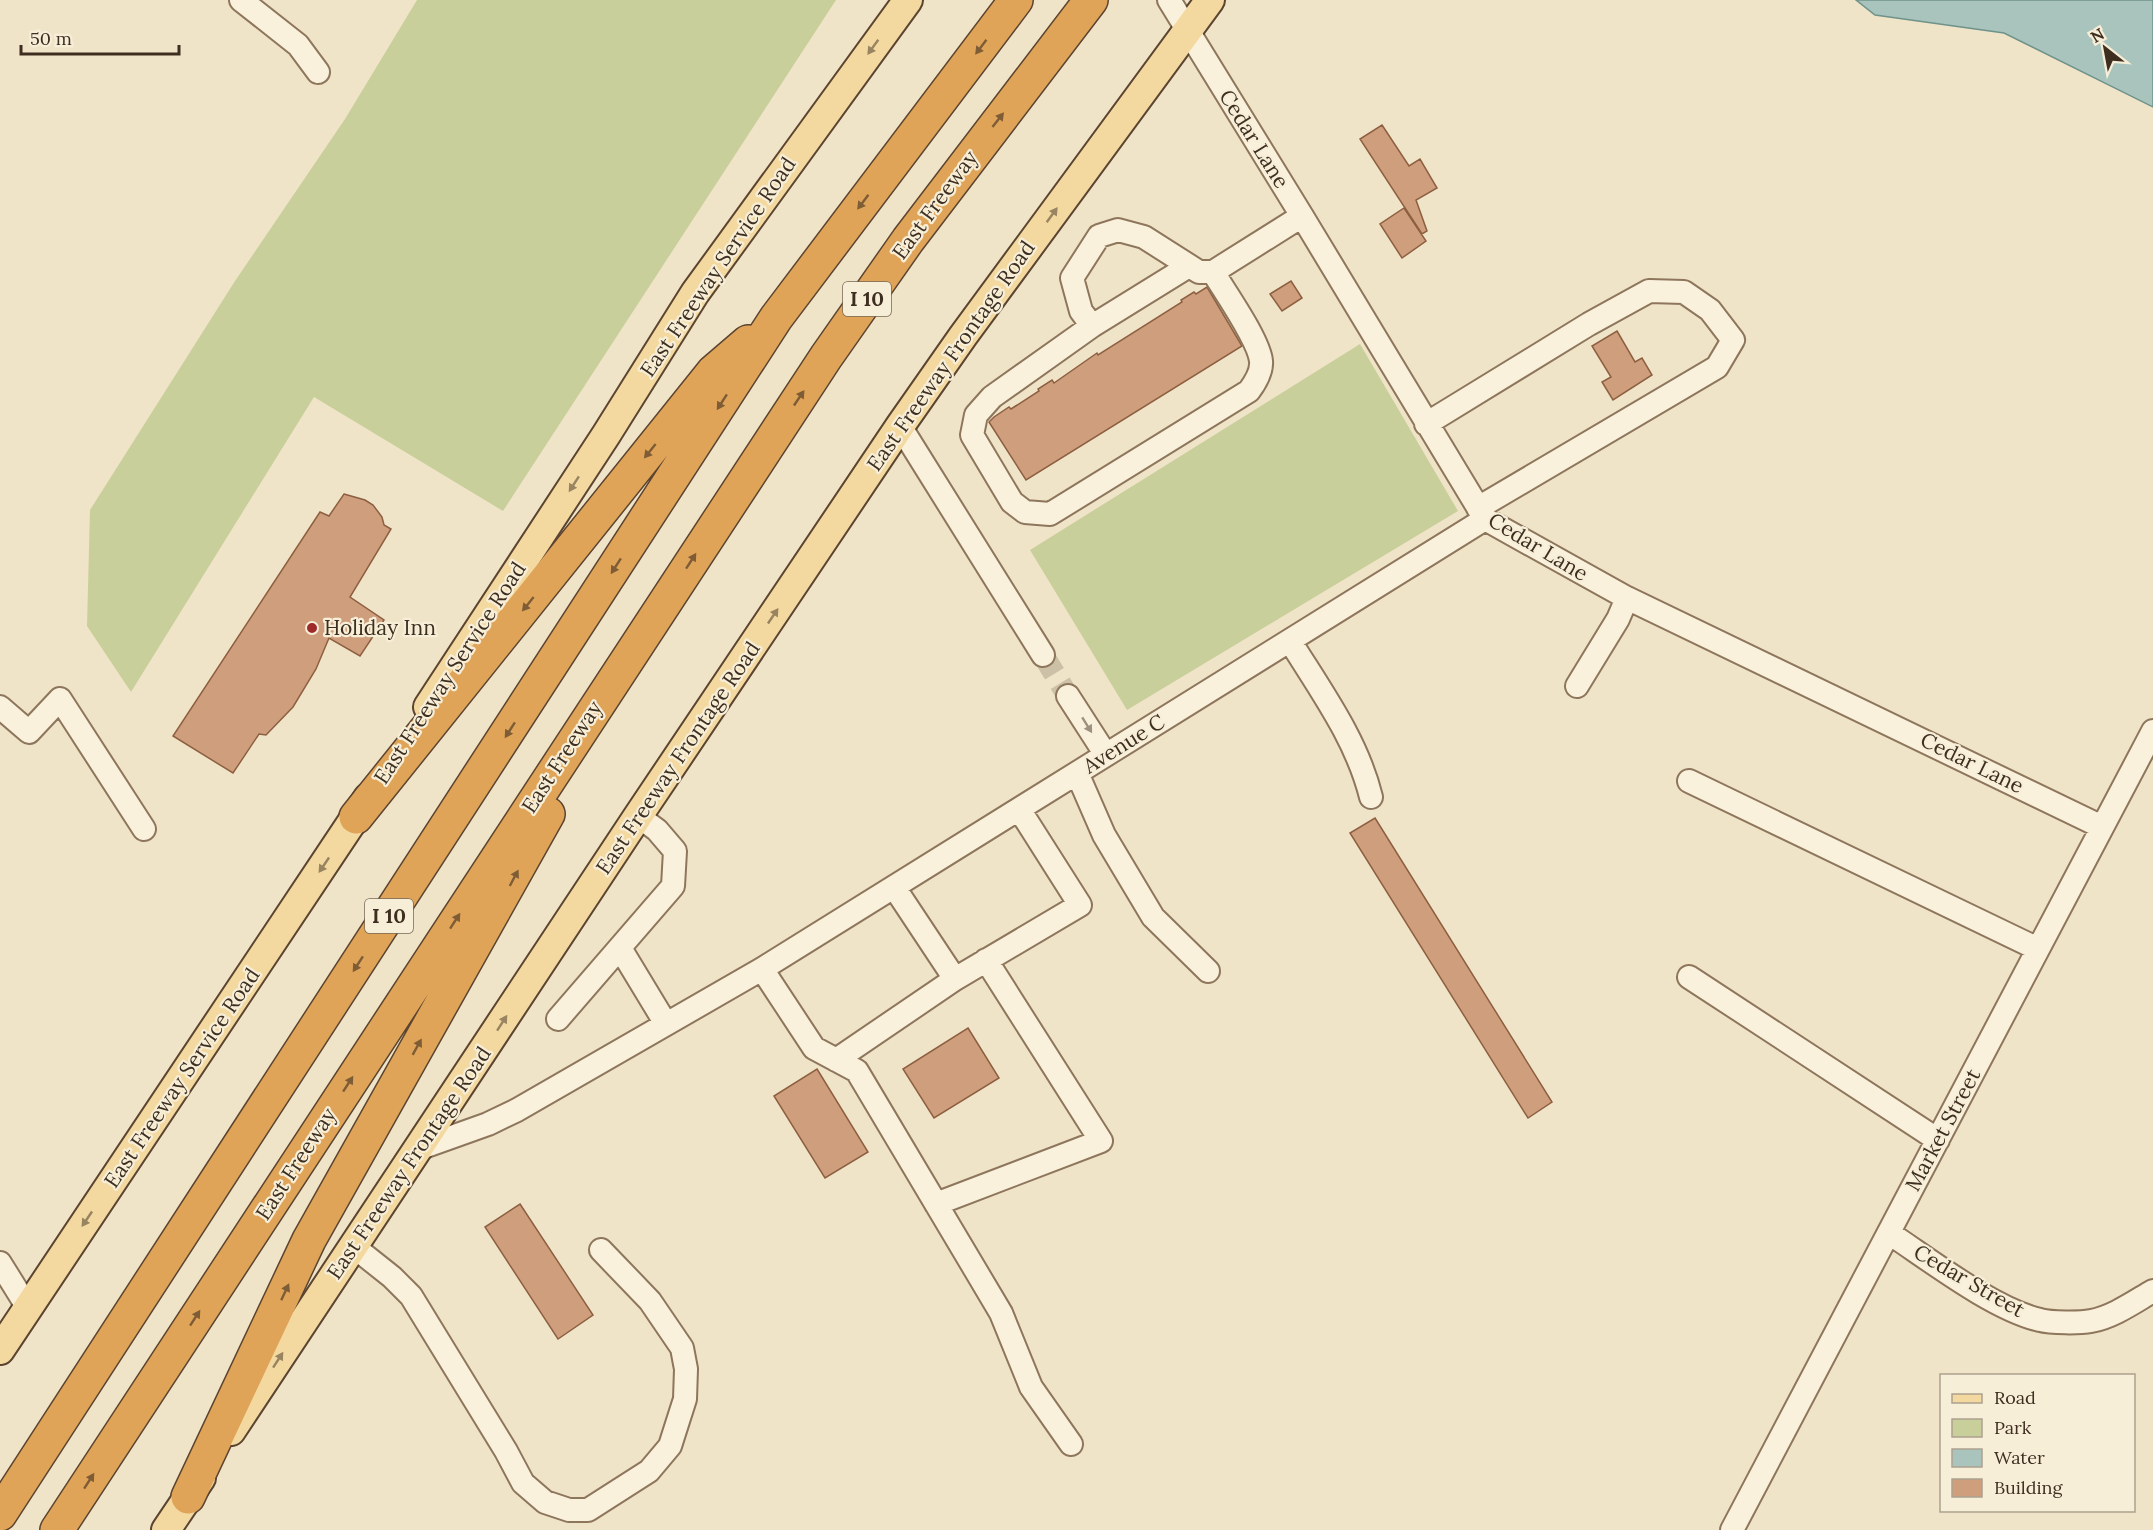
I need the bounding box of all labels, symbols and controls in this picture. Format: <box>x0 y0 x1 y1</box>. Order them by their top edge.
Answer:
scale bar <box>21 18 178 56</box>
north arrow <box>2075 18 2135 78</box>
text: N <box>2087 23 2108 47</box>
text: 50 m <box>30 27 72 50</box>
one-way arrow <box>867 39 879 54</box>
one-way arrow <box>975 39 987 54</box>
street label: Cedar Lane <box>1213 84 1295 193</box>
one-way arrow <box>992 112 1005 128</box>
street label: East Freeway <box>886 145 983 265</box>
street label: East Freeway Service Road <box>634 152 801 382</box>
one-way arrow <box>858 195 870 210</box>
one-way arrow <box>1046 207 1058 223</box>
street label: East Freeway Frontage Road <box>861 235 1041 476</box>
road number: I 10 <box>843 282 891 316</box>
one-way arrow <box>793 390 804 406</box>
one-way arrow <box>717 394 728 410</box>
one-way arrow <box>645 444 657 459</box>
one-way arrow <box>568 476 579 492</box>
street label: Cedar Lane <box>1484 506 1593 587</box>
one-way arrow <box>685 553 697 569</box>
street label: East Freeway Service Road <box>368 556 532 789</box>
one-way arrow <box>611 558 622 574</box>
one-way arrow <box>523 596 535 611</box>
one-way arrow <box>767 608 778 624</box>
place label: Holiday Inn <box>324 614 436 641</box>
marker: Holiday Inn <box>305 621 319 635</box>
street label: East Freeway Frontage Road <box>589 636 766 879</box>
street label: East Freeway <box>515 696 608 818</box>
street label: Avenue C <box>1077 708 1170 780</box>
one-way arrow <box>1081 717 1093 733</box>
one-way arrow <box>505 722 516 738</box>
street label: Cedar Lane <box>1916 726 2028 799</box>
one-way arrow <box>319 857 330 873</box>
one-way arrow <box>509 869 519 886</box>
road number: I 10 <box>365 899 413 933</box>
one-way arrow <box>449 914 461 930</box>
one-way arrow <box>352 955 364 971</box>
street label: East Freeway Service Road <box>98 963 265 1193</box>
one-way arrow <box>496 1015 507 1031</box>
one-way arrow <box>412 1038 422 1055</box>
street label: East Freeway Frontage Road <box>320 1041 497 1284</box>
street label: Market Street <box>1899 1063 1986 1196</box>
one-way arrow <box>342 1077 354 1093</box>
street label: East Freeway <box>249 1103 342 1225</box>
one-way arrow <box>82 1211 93 1228</box>
street label: Cedar Street <box>1909 1238 2030 1324</box>
one-way arrow <box>280 1284 289 1301</box>
one-way arrow <box>190 1310 201 1326</box>
one-way arrow <box>272 1353 284 1369</box>
legend <box>1940 1374 2135 1512</box>
text: Road <box>1994 1386 2036 1409</box>
text: Park <box>1994 1416 2032 1439</box>
text: Water <box>1994 1446 2045 1469</box>
one-way arrow <box>83 1473 94 1489</box>
text: Building <box>1994 1476 2064 1499</box>

